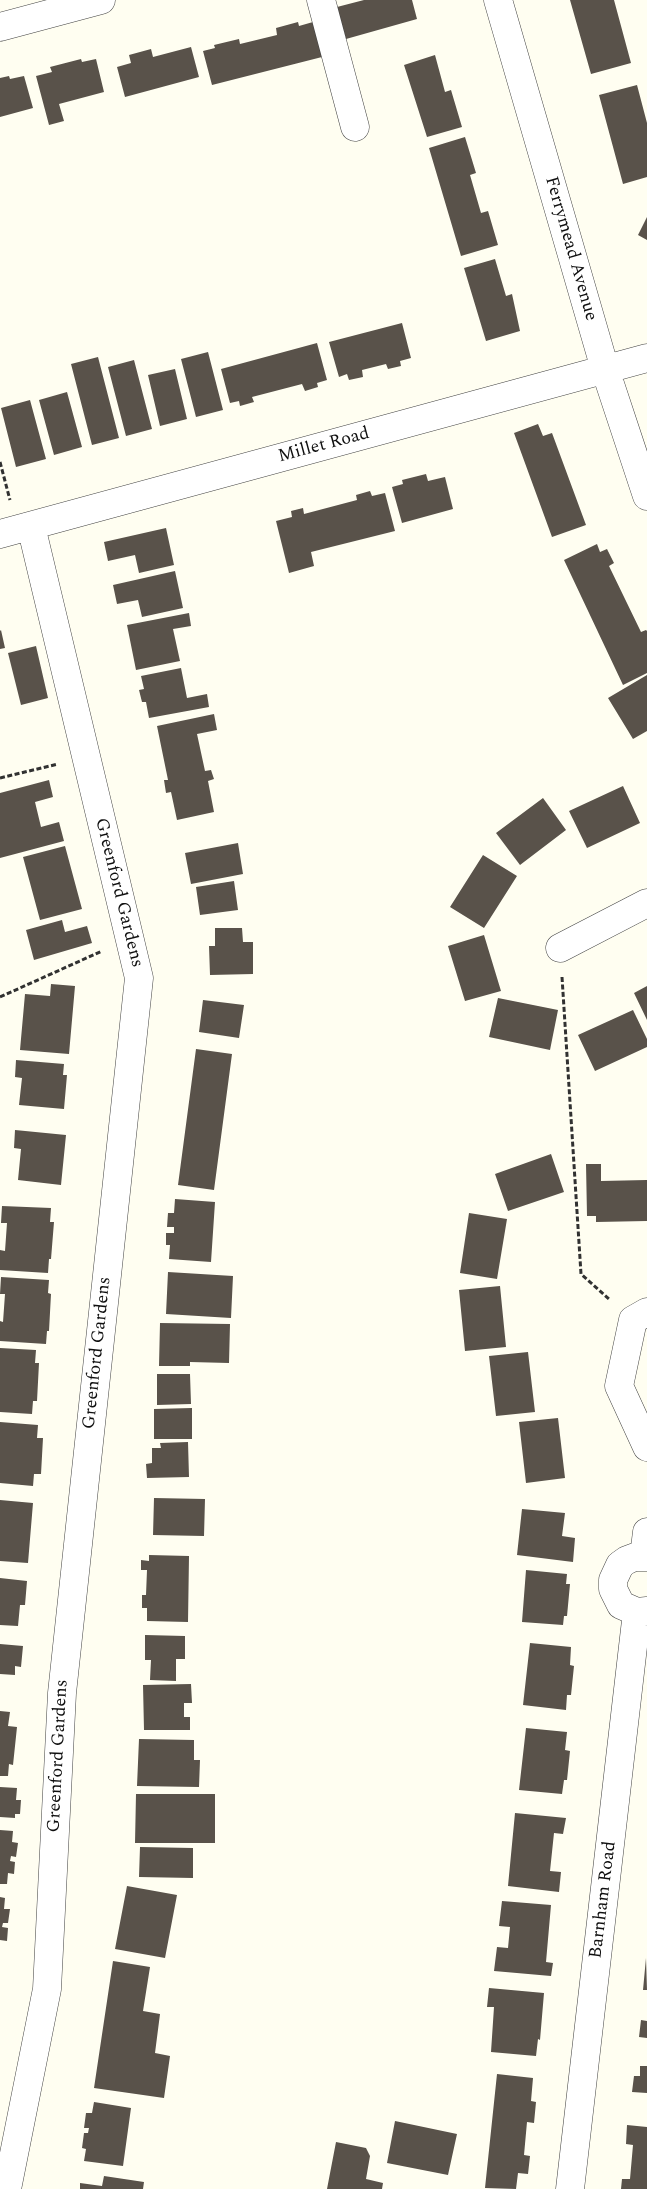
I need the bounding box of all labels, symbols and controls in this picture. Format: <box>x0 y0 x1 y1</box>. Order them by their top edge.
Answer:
street label: Ferrymead Avenue <box>539 174 601 324</box>
street label: Millet Road <box>276 423 372 469</box>
street label: Greenford Gardens <box>89 816 147 970</box>
street label: Greenford Gardens <box>79 1276 117 1430</box>
street label: Greenford Gardens <box>44 1679 74 1833</box>
street label: Barnham Road <box>586 1840 622 1960</box>

